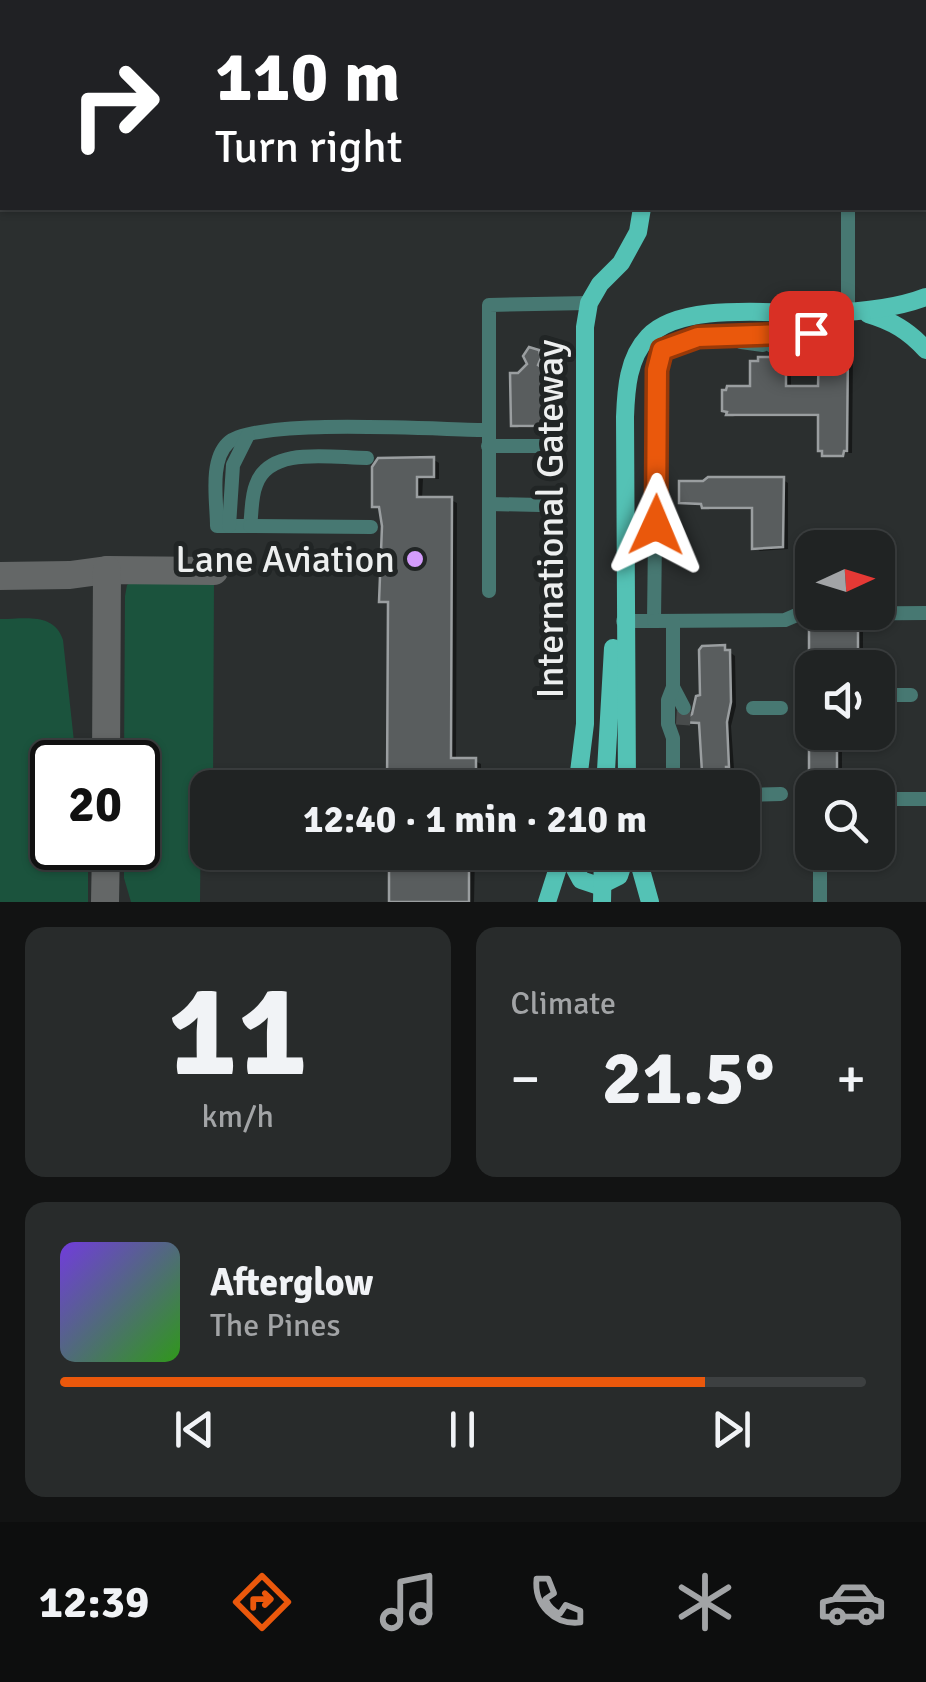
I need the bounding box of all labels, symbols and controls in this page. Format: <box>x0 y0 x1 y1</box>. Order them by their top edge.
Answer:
text: 110 m <box>215 34 400 120</box>
icon: right <box>50 40 180 170</box>
text: Turn right <box>215 120 403 175</box>
pin <box>769 291 854 376</box>
icon: arrive <box>784 306 839 361</box>
street label: International Gateway <box>527 339 574 699</box>
position arrow <box>604 473 708 577</box>
north arrow <box>795 530 895 630</box>
map controls <box>795 530 895 870</box>
place label: Lane Aviation <box>175 536 395 583</box>
marker: Lane Aviation <box>404 548 426 570</box>
button: sound <box>795 650 895 750</box>
speed limit sign: 20 <box>30 740 160 870</box>
button: search <box>795 770 895 870</box>
text: 12:40 · 1 min · 210 m <box>303 796 647 843</box>
text: 11 <box>168 952 308 1112</box>
text: Climate <box>511 984 616 1023</box>
text: 21.5° <box>602 1032 775 1125</box>
text: − <box>511 1045 540 1113</box>
text: + <box>836 1045 866 1113</box>
text: km/h <box>202 1097 274 1136</box>
text: Afterglow <box>210 1259 373 1306</box>
text: The Pines <box>210 1306 341 1345</box>
icon: previous <box>167 1402 222 1457</box>
icon: pause <box>435 1402 490 1457</box>
icon: next <box>704 1402 759 1457</box>
icon: directions <box>227 1567 297 1637</box>
icon: music <box>374 1567 444 1637</box>
icon: phone <box>522 1567 592 1637</box>
icon: climate <box>670 1567 740 1637</box>
icon: car <box>817 1567 887 1637</box>
text: 12:39 <box>39 1575 149 1630</box>

